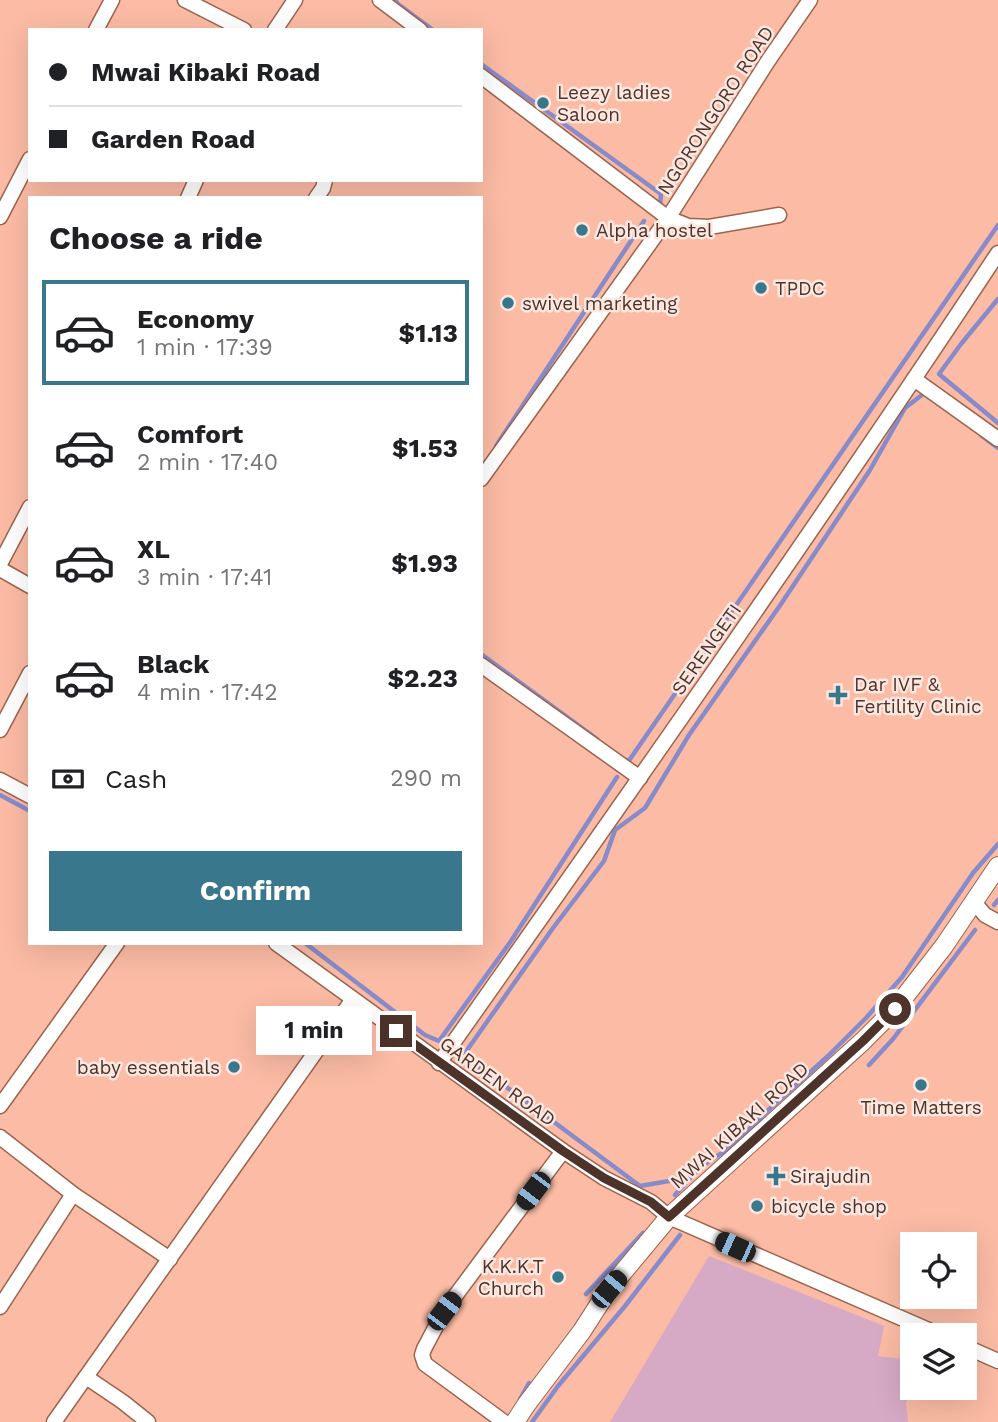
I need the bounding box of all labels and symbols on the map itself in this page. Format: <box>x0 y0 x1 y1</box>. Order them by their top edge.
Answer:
street label: NGORONGORO ROAD <box>652 22 779 199</box>
place label: Leezy ladies Saloon <box>557 81 670 126</box>
marker: Leezy ladies Saloon <box>535 95 551 111</box>
place label: Alpha hostel <box>596 219 713 242</box>
marker: Alpha hostel <box>574 222 590 238</box>
place label: TPDC <box>775 277 825 300</box>
marker: TPDC <box>753 280 769 296</box>
place label: swivel marketing <box>522 292 678 315</box>
marker: swivel marketing <box>500 295 516 311</box>
street label: SERENGETI <box>667 599 746 699</box>
place label: Dar IVF & Fertility Clinic <box>854 673 982 718</box>
marker: Dar IVF & Fertility Clinic <box>828 685 848 705</box>
route start <box>879 993 911 1025</box>
callout: 1 min <box>256 1006 372 1056</box>
route end <box>380 1015 412 1047</box>
street label: GARDEN ROAD <box>435 1032 560 1131</box>
place label: baby essentials <box>77 1056 220 1079</box>
street label: MWAI KIBAKI ROAD <box>665 1057 813 1194</box>
marker: baby essentials <box>226 1059 242 1075</box>
marker: Time Matters <box>913 1077 929 1093</box>
place label: Time Matters <box>860 1096 982 1119</box>
place label: Sirajudin <box>790 1165 871 1188</box>
car <box>512 1168 555 1214</box>
marker: Sirajudin <box>768 1168 784 1184</box>
place label: bicycle shop <box>771 1195 887 1218</box>
marker: bicycle shop <box>749 1198 765 1214</box>
car <box>712 1229 759 1265</box>
place label: K.K.K.T Church <box>478 1255 544 1300</box>
car <box>588 1266 631 1312</box>
marker: K.K.K.T Church <box>550 1269 566 1285</box>
car <box>423 1288 466 1334</box>

